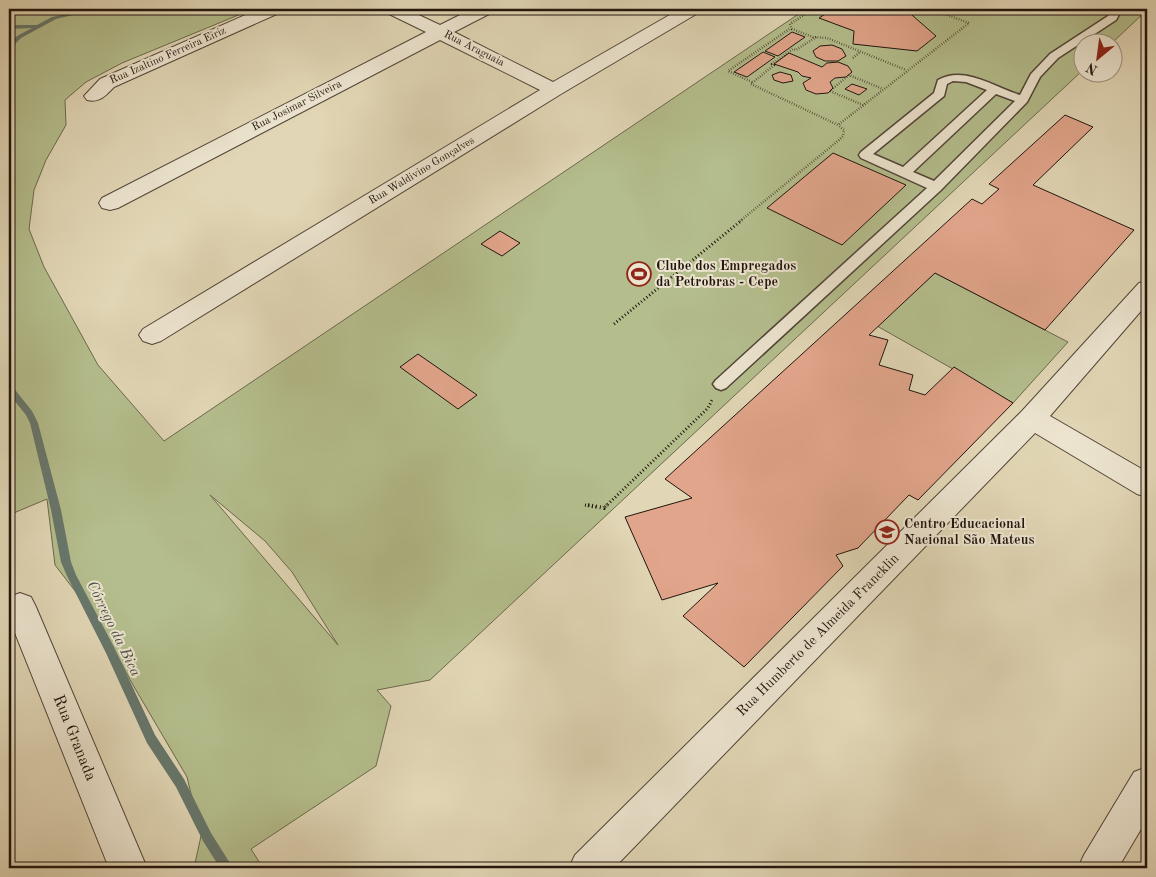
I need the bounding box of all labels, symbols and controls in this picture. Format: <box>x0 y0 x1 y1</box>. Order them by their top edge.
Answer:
street label: Rua Izaltino Ferreira Eiriz <box>108 25 228 87</box>
street label: Rua Araguaia <box>442 29 507 69</box>
north arrow <box>1074 32 1124 82</box>
text: N <box>1084 60 1100 77</box>
street label: Rua Josimar Silveira <box>250 78 344 133</box>
street label: Rua Waldivino Gonçalves <box>367 135 477 207</box>
place label: Clube dos Empregados da Petrobras - Cepe <box>656 259 796 289</box>
sports icon: Clube dos Empregados da Petrobras - Cepe <box>626 261 652 287</box>
place label: Centro Educacional Nacional São Mateus <box>904 517 1034 547</box>
school or university icon: Centro Educacional Nacional São Mateus <box>874 519 900 545</box>
street label: Rua Humberto de Almeida Francklin <box>734 551 902 719</box>
water label: Córrego da Bica <box>83 579 143 679</box>
street label: Rua Granada <box>50 693 99 783</box>

